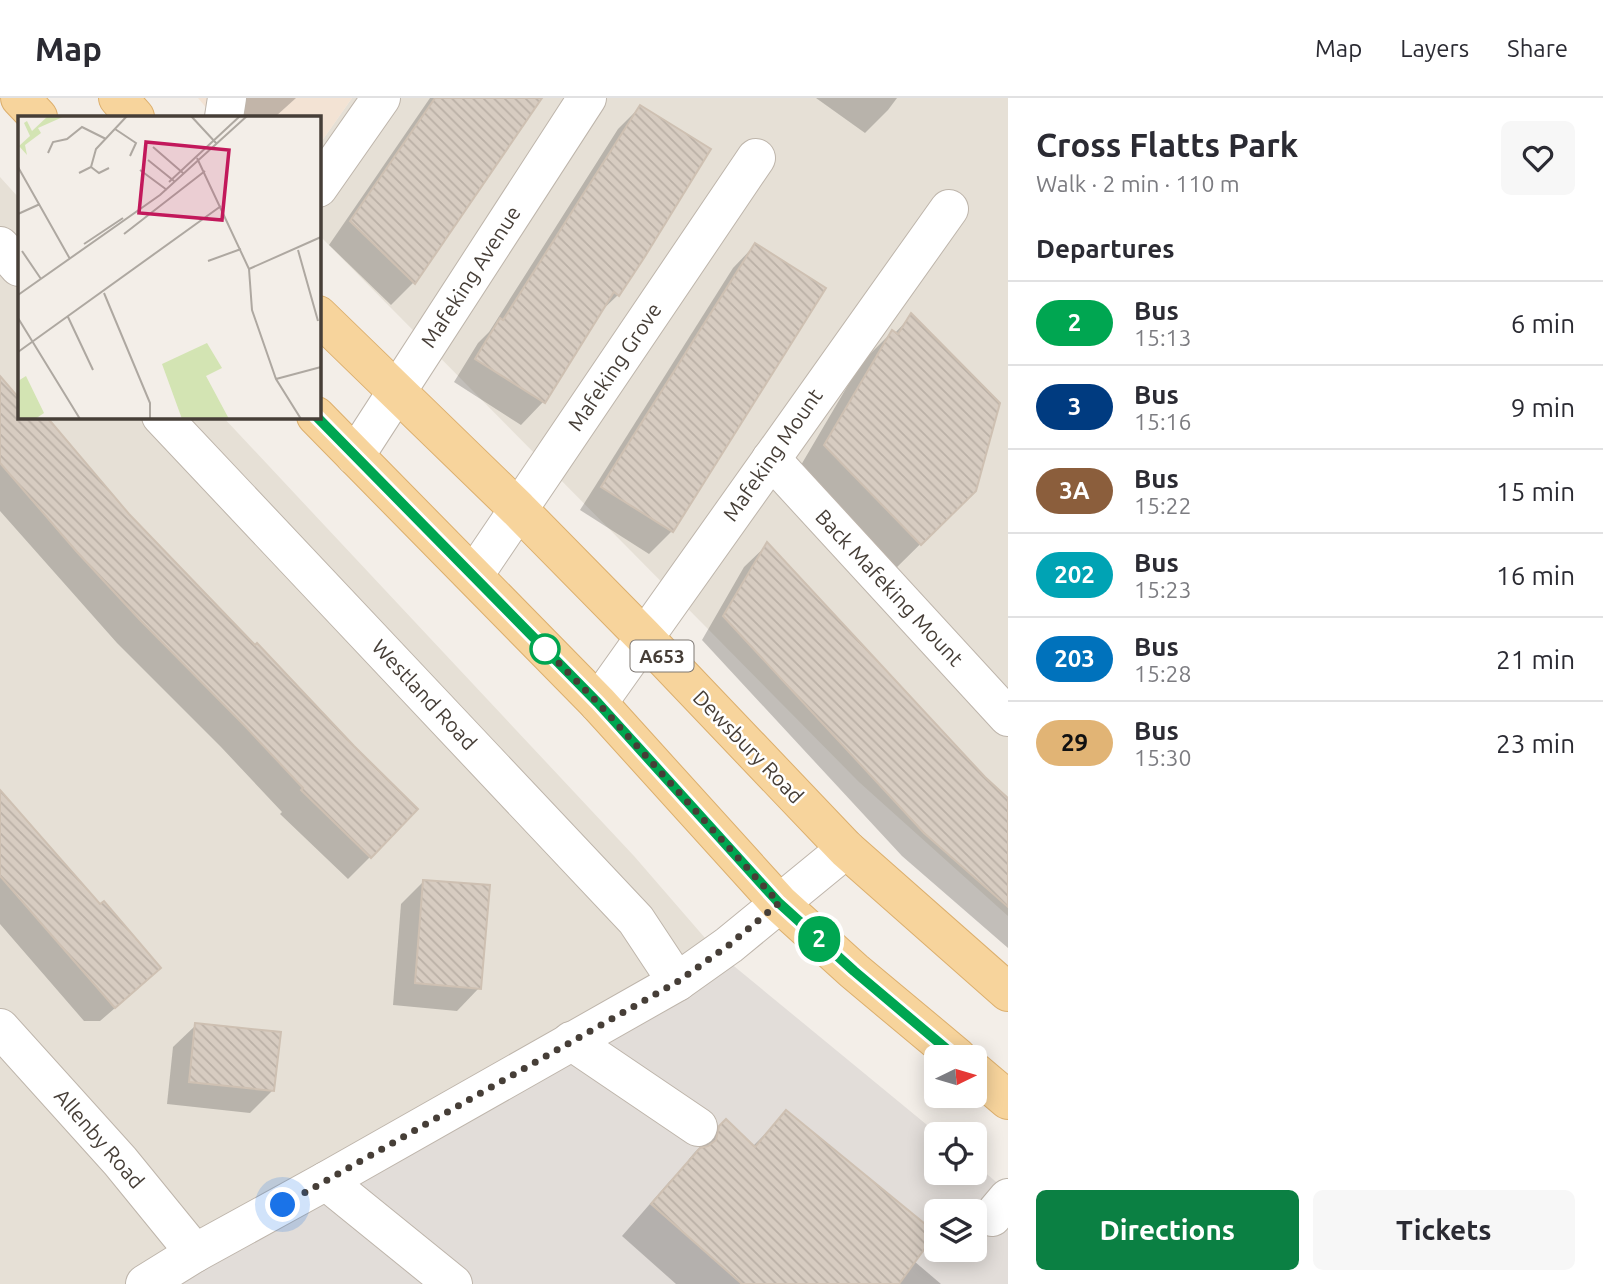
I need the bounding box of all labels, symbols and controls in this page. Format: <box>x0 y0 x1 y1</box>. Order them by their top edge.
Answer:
text: Map <box>35 30 102 67</box>
text: Map <box>1315 35 1362 62</box>
text: Layers <box>1400 35 1469 62</box>
text: Share <box>1507 35 1568 62</box>
inset map <box>18 116 320 418</box>
button: heart <box>1501 121 1575 195</box>
text: Cross Flatts Park <box>1036 126 1298 163</box>
text: Walk · 2 min · 110 m <box>1036 171 1240 196</box>
street label: Mafeking Avenue <box>415 201 525 352</box>
text: Departures <box>1036 234 1174 263</box>
text: Bus <box>1134 296 1179 325</box>
street label: Mafeking Grove <box>563 298 666 435</box>
text: 2 <box>1068 309 1081 336</box>
text: 6 min <box>1511 309 1575 338</box>
text: 15:13 <box>1134 325 1192 350</box>
text: Bus <box>1134 380 1179 409</box>
street label: Mafeking Mount <box>718 384 827 525</box>
text: 3 <box>1068 393 1081 420</box>
text: 9 min <box>1511 393 1575 422</box>
text: 15:16 <box>1134 409 1192 434</box>
text: Bus <box>1134 464 1179 493</box>
text: 3A <box>1059 477 1090 504</box>
text: 15 min <box>1496 477 1575 506</box>
text: 15:22 <box>1134 493 1192 518</box>
street label: Back Mafeking Mount <box>811 504 969 671</box>
text: Bus <box>1134 548 1179 577</box>
text: 202 <box>1054 561 1095 588</box>
text: 16 min <box>1496 561 1575 590</box>
text: 15:23 <box>1134 577 1192 602</box>
text: Bus <box>1134 632 1179 661</box>
street label: Westland Road <box>368 634 482 754</box>
unlabelled marker <box>530 634 560 664</box>
road number: A653 <box>630 640 694 671</box>
text: 203 <box>1054 645 1095 672</box>
text: 21 min <box>1496 645 1575 674</box>
text: 15:28 <box>1134 661 1192 686</box>
street label: Dewsbury Road <box>689 685 809 808</box>
text: Bus <box>1134 716 1179 745</box>
text: 29 <box>1061 729 1088 756</box>
text: 23 min <box>1496 729 1575 758</box>
text: 15:30 <box>1134 745 1192 770</box>
line badge: 2 <box>796 916 842 962</box>
text: 2 <box>812 925 826 952</box>
north arrow <box>924 1045 987 1108</box>
map controls <box>924 1045 987 1262</box>
street label: Allenby Road <box>50 1084 149 1193</box>
button: locate <box>924 1122 987 1185</box>
your location <box>265 1187 300 1222</box>
button: Directions <box>1036 1190 1299 1270</box>
button: Tickets <box>1313 1190 1575 1270</box>
button: layers <box>924 1199 987 1262</box>

